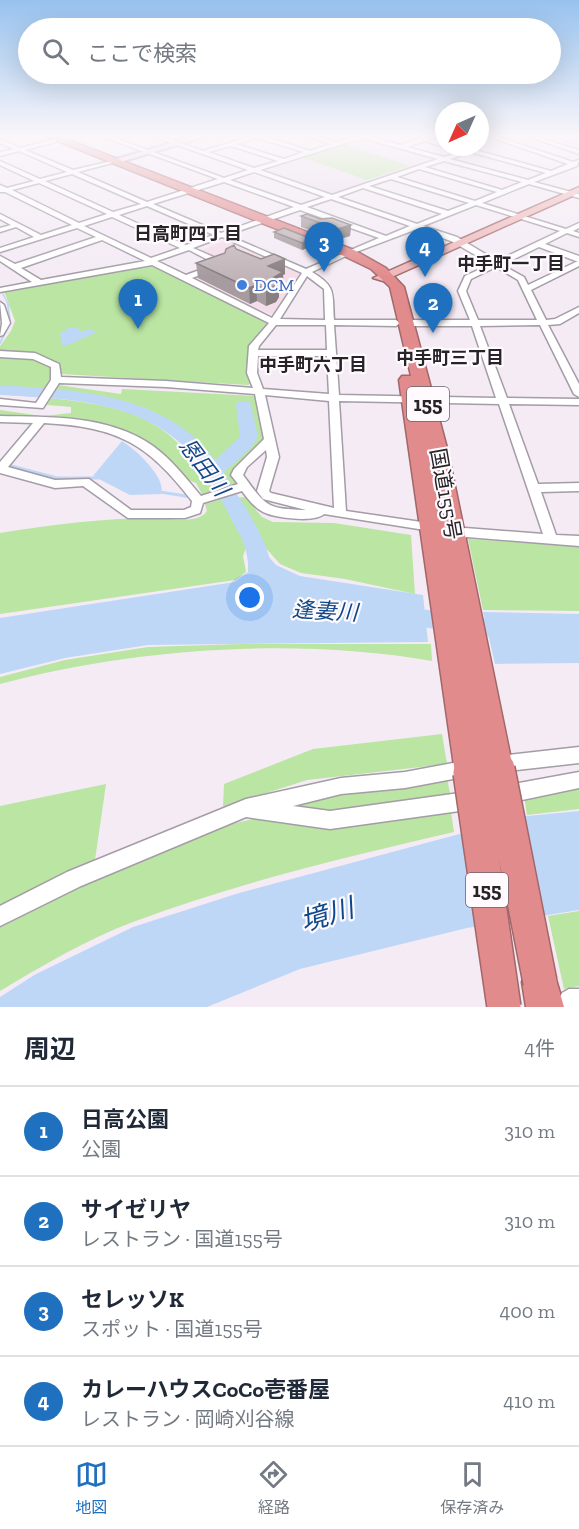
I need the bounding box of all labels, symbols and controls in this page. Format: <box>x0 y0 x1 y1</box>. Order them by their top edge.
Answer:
search box <box>18 18 561 84</box>
icon: search <box>39 35 72 68</box>
text: ここで検索 <box>87 40 197 67</box>
north arrow <box>435 102 489 156</box>
pin: 3 <box>304 222 344 272</box>
district label: 日高町四丁目 <box>134 223 242 245</box>
pin: 4 <box>406 228 444 277</box>
district label: 中手町一丁目 <box>457 253 565 275</box>
place label: DCM <box>254 274 294 296</box>
marker: DCM <box>235 278 249 292</box>
pin: 1 <box>118 280 158 329</box>
pin: 2 <box>414 284 452 333</box>
district label: 中手町三丁目 <box>396 347 504 369</box>
district label: 中手町六丁目 <box>259 354 367 376</box>
road number: 155 <box>407 387 449 421</box>
water label: 恩田川 <box>173 433 236 503</box>
street label: 国道155号 <box>426 446 466 542</box>
your location <box>235 583 264 612</box>
water label: 逢妻川 <box>291 596 361 626</box>
road number: 155 <box>466 873 508 907</box>
water label: 境川 <box>297 891 360 938</box>
text: 周辺 <box>24 1033 76 1065</box>
text: 4件 <box>524 1036 555 1060</box>
text: 日高公園 <box>81 1106 169 1133</box>
text: 1 <box>39 1119 48 1143</box>
text: 310 m <box>504 1119 555 1143</box>
text: 公園 <box>81 1137 121 1161</box>
text: サイゼリヤ <box>81 1196 191 1223</box>
text: 2 <box>38 1209 49 1233</box>
text: 310 m <box>504 1209 555 1233</box>
text: レストラン · 国道155号 <box>81 1227 283 1251</box>
text: セレッソK <box>81 1286 184 1313</box>
text: 3 <box>38 1299 49 1323</box>
text: 400 m <box>499 1299 555 1323</box>
text: スポット · 国道155号 <box>81 1317 263 1341</box>
text: カレーハウスCoCo壱番屋 <box>81 1376 330 1403</box>
text: 4 <box>38 1389 49 1413</box>
text: 410 m <box>503 1389 555 1413</box>
text: レストラン · 岡崎刈谷線 <box>81 1407 294 1431</box>
tab: 地図 <box>75 1458 108 1518</box>
tab: 経路 <box>257 1458 290 1518</box>
tab: 保存済み <box>440 1458 504 1518</box>

